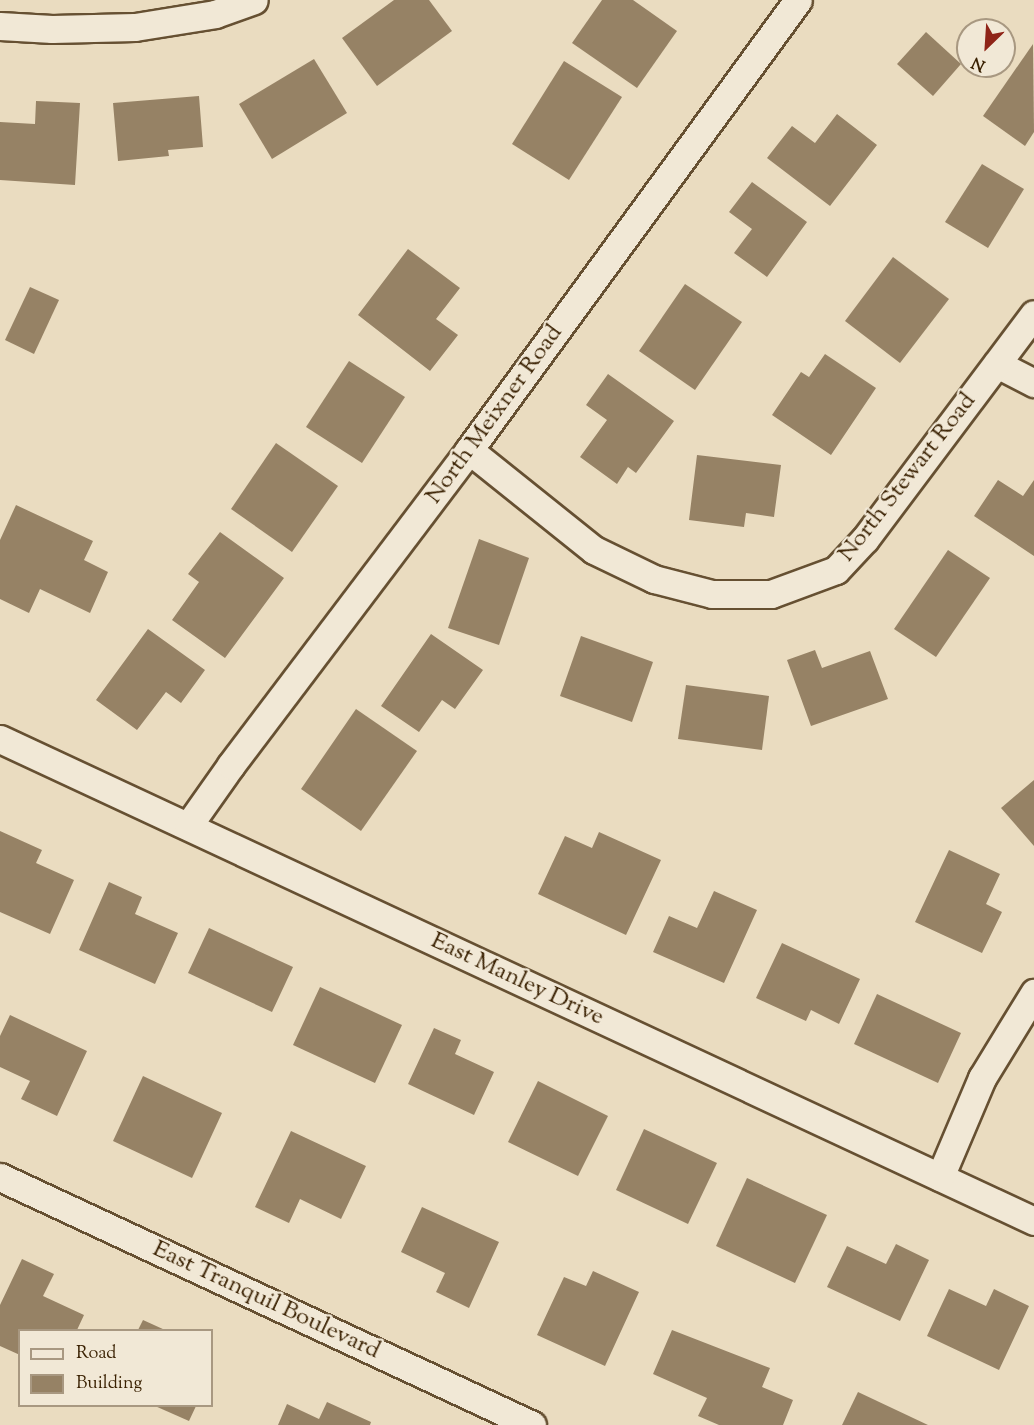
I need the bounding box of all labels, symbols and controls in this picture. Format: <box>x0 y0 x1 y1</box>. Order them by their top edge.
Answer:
north arrow <box>956 18 1016 78</box>
text: N <box>968 50 990 76</box>
street label: North Meixner Road <box>420 320 570 510</box>
street label: North Stewart Road <box>833 388 983 568</box>
street label: East Manley Drive <box>426 927 608 1033</box>
street label: East Tranquil Boulevard <box>148 1236 384 1366</box>
legend <box>18 1329 213 1407</box>
text: Road <box>76 1341 116 1367</box>
text: Building <box>76 1371 142 1397</box>

